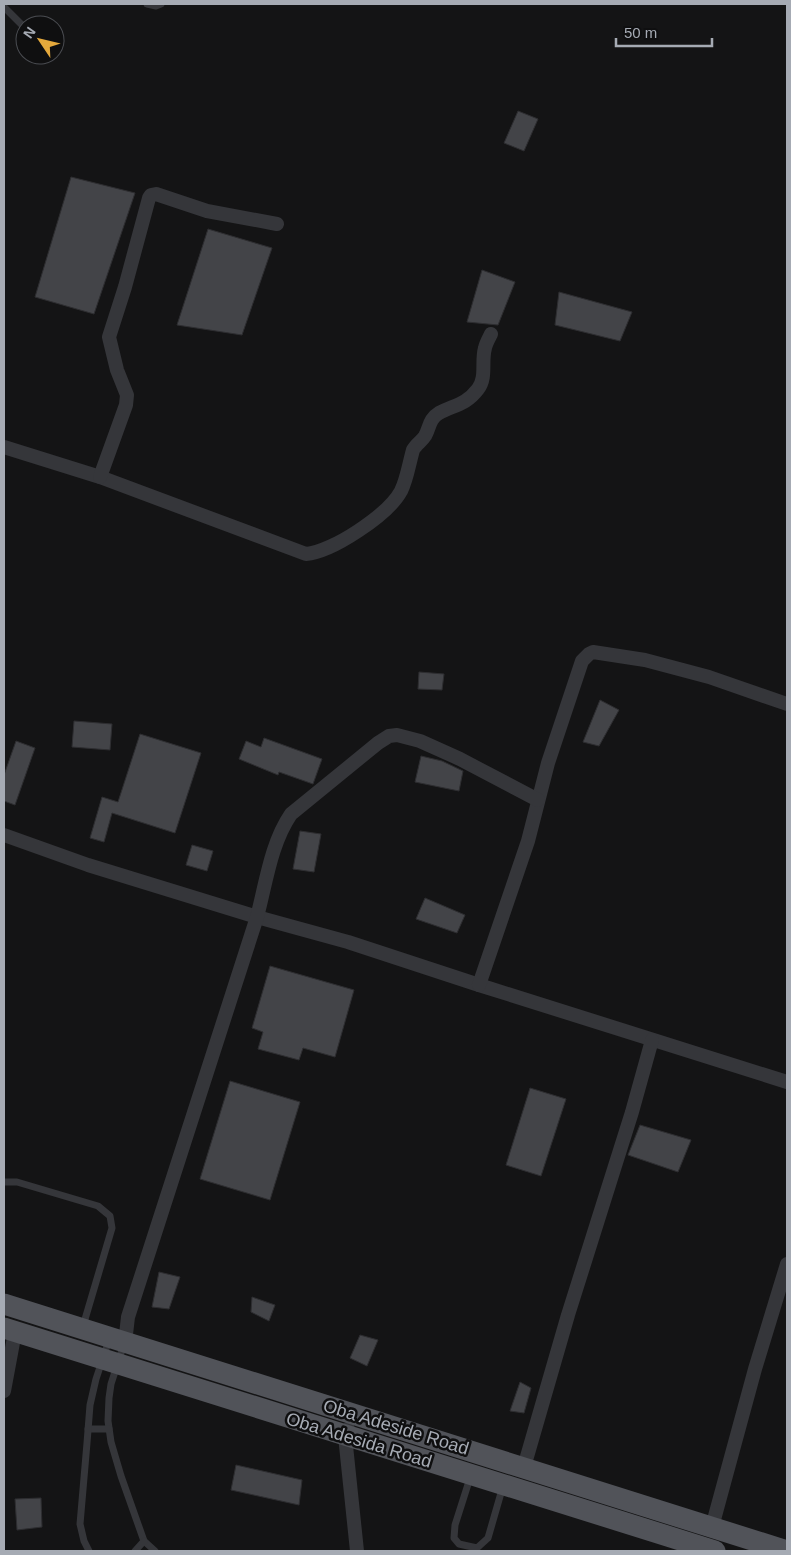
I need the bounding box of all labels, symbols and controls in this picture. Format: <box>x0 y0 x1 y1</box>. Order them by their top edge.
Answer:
north arrow <box>15 15 65 65</box>
scale bar <box>616 15 712 47</box>
text: N <box>20 24 39 41</box>
text: 50 m <box>624 24 657 41</box>
street label: Oba Adeside Road <box>321 1395 471 1459</box>
street label: Oba Adesida Road <box>284 1408 434 1472</box>

